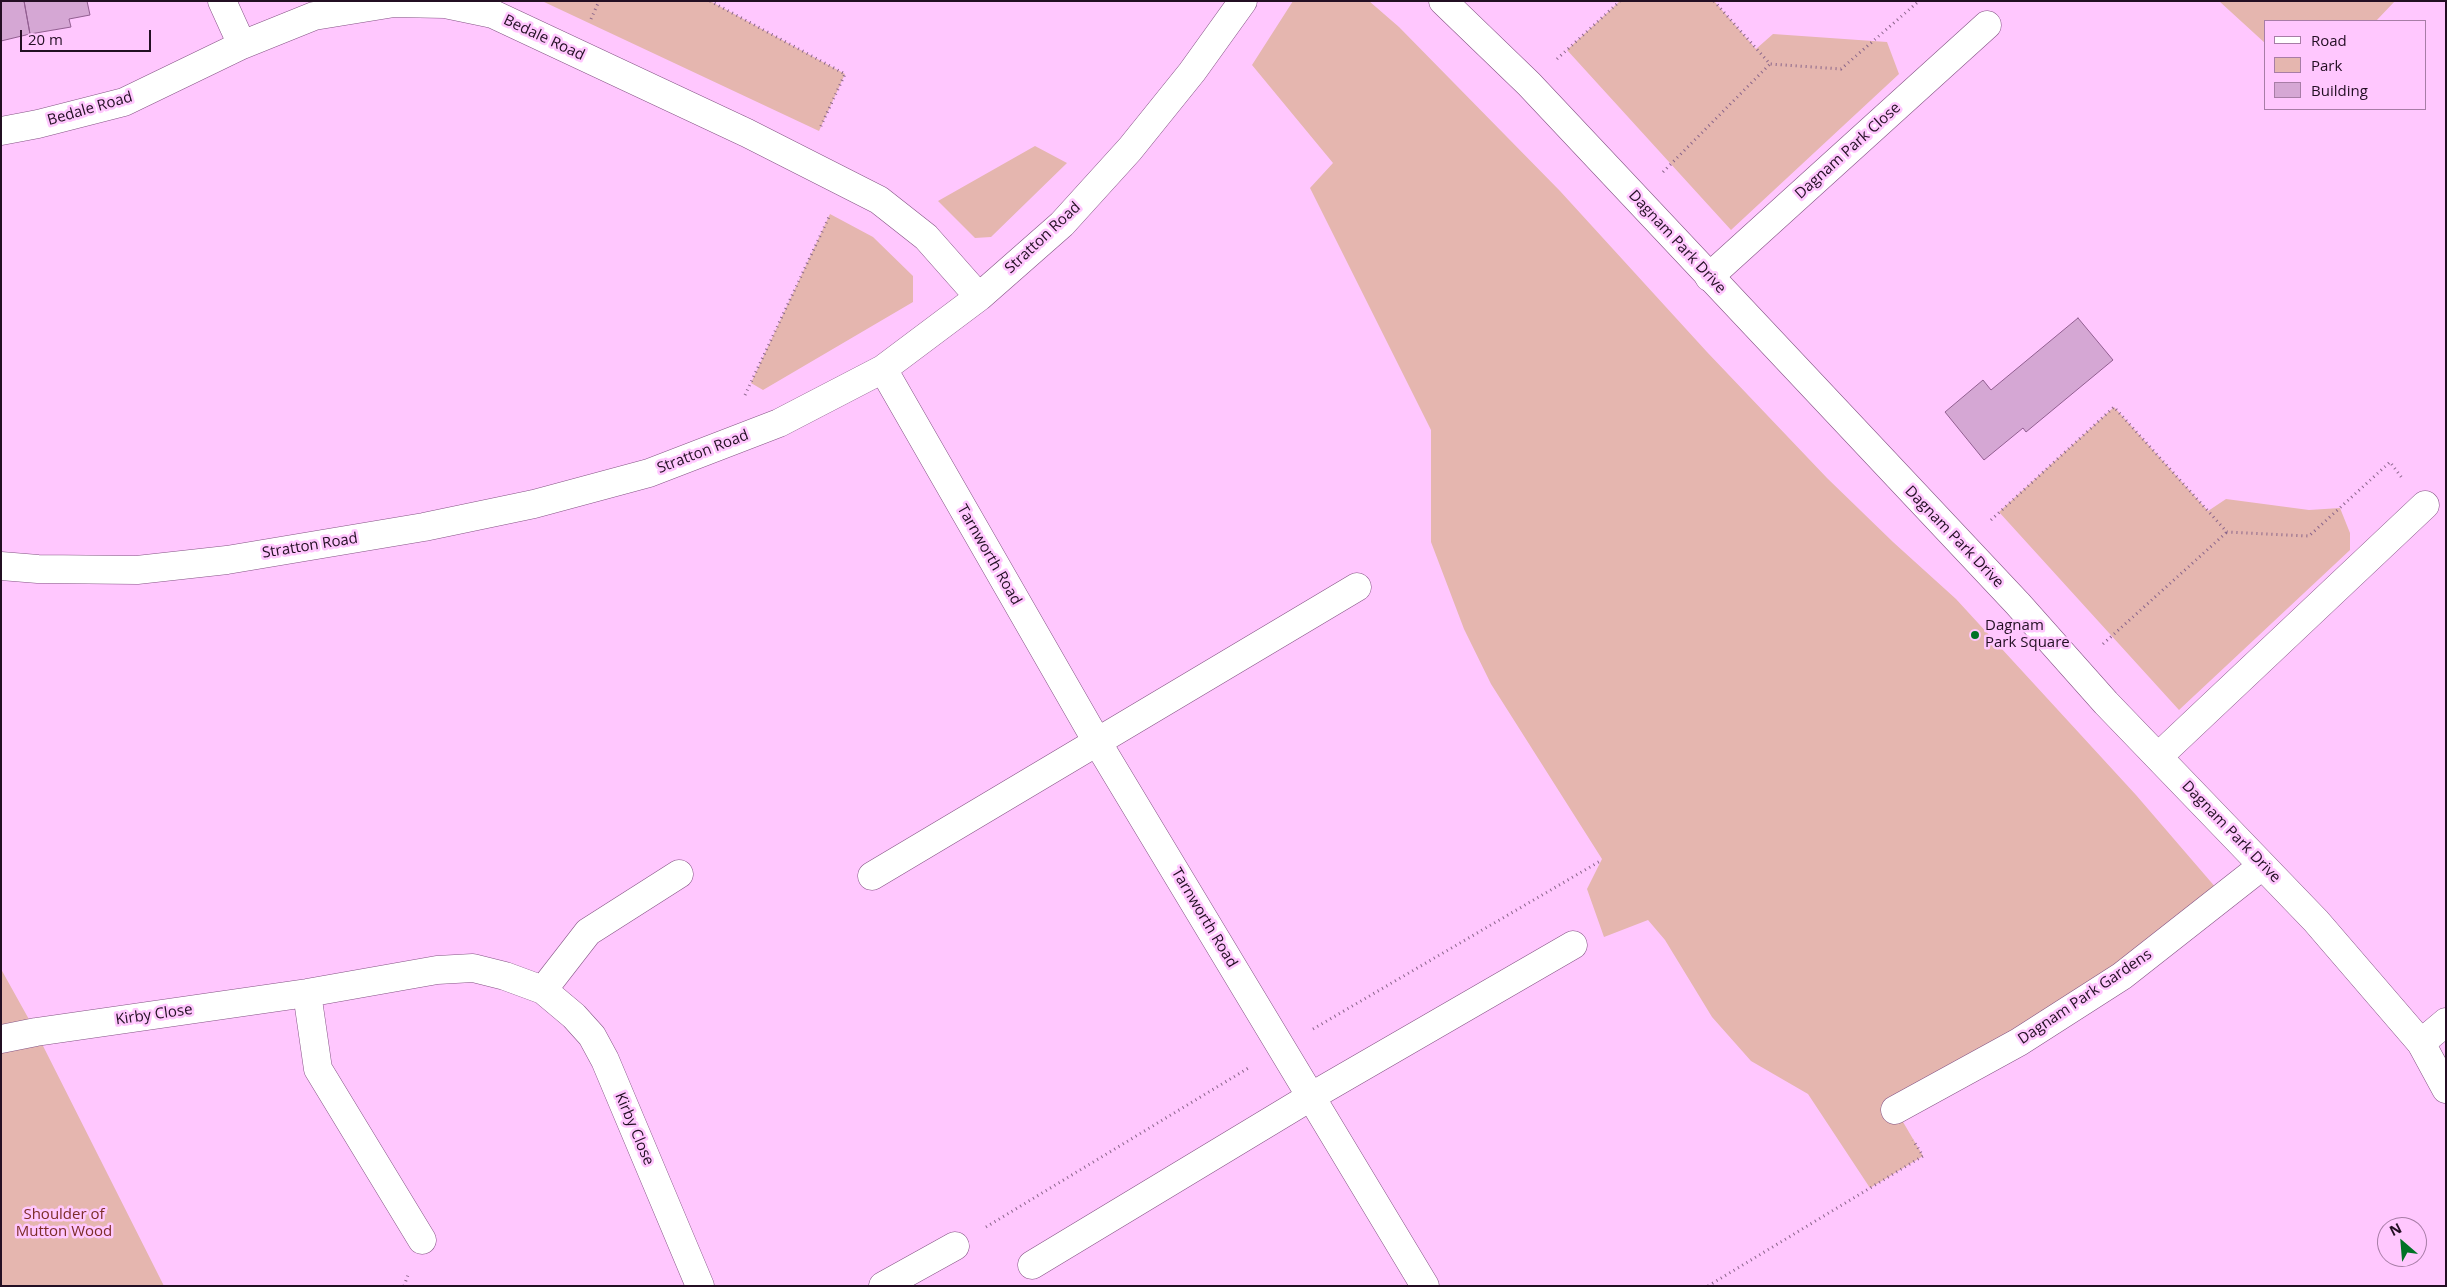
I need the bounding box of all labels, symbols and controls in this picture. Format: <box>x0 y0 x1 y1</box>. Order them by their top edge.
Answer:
street label: Bedale Road <box>501 11 587 65</box>
scale bar <box>22 20 154 52</box>
legend <box>2264 20 2427 110</box>
text: 20 m <box>28 29 63 49</box>
text: Road <box>2311 30 2347 50</box>
text: Park <box>2311 55 2342 75</box>
text: Building <box>2311 80 2368 100</box>
street label: Bedale Road <box>45 88 135 130</box>
street label: Dagnam Park Close <box>1792 99 1904 203</box>
street label: Dagnam Park Drive <box>1624 187 1730 297</box>
street label: Stratton Road <box>1002 198 1084 278</box>
street label: Stratton Road <box>655 426 751 478</box>
street label: Dagnam Park Drive <box>1901 482 2007 592</box>
street label: Tarnworth Road <box>953 502 1025 608</box>
street label: Stratton Road <box>261 530 359 562</box>
place label: Dagnam Park Square <box>1985 617 2070 652</box>
marker: Dagnam Park Square <box>1969 629 1981 641</box>
street label: Dagnam Park Drive <box>2178 777 2284 887</box>
street label: Tarnworth Road <box>1167 865 1241 971</box>
street label: Dagnam Park Gardens <box>2015 946 2155 1048</box>
street label: Kirby Close <box>114 1001 194 1029</box>
street label: Kirby Close <box>611 1090 657 1168</box>
park label: Shoulder of Mutton Wood <box>16 1206 112 1241</box>
north arrow <box>2377 1217 2427 1267</box>
text: N <box>2386 1218 2405 1240</box>

